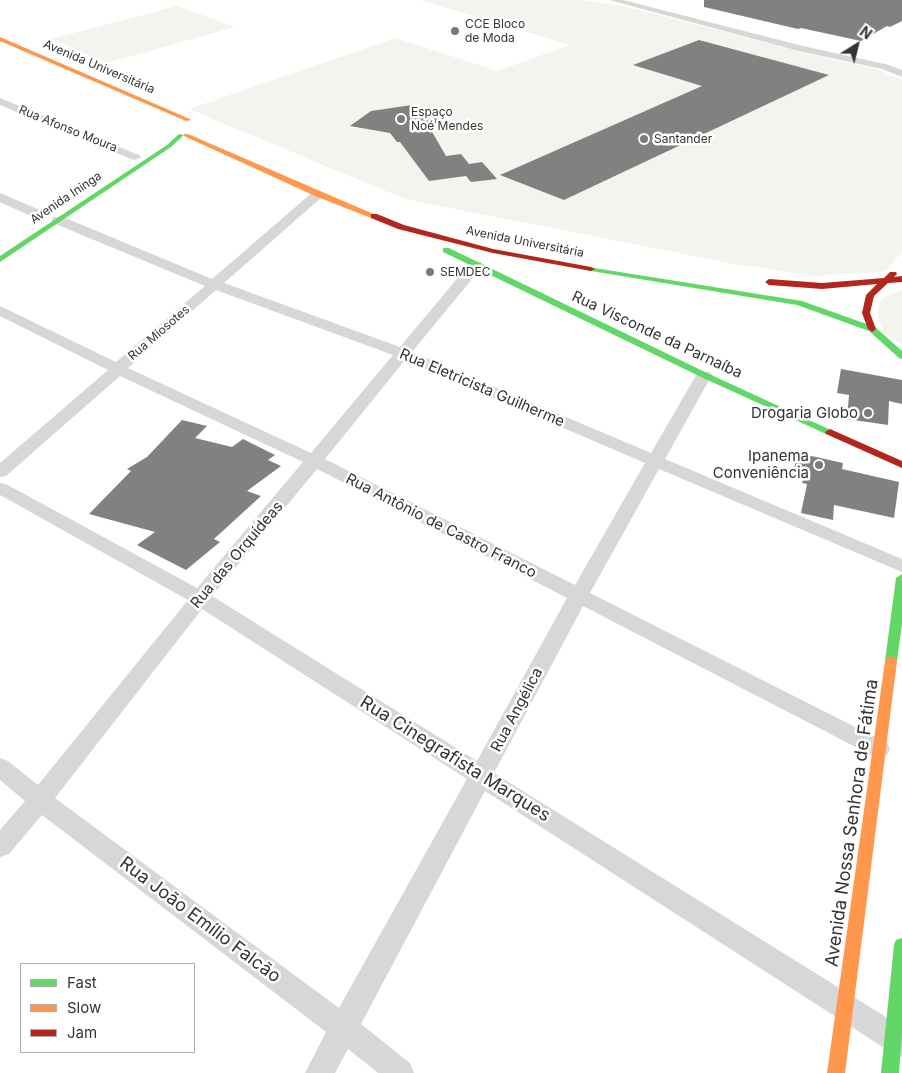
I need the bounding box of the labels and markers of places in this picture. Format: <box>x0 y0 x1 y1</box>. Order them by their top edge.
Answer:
place label: CCE Bloco de Moda <box>465 17 525 45</box>
marker: CCE Bloco de Moda <box>449 25 461 37</box>
place label: Espaço Noé Mendes <box>411 105 483 133</box>
marker: Espaço Noé Mendes <box>395 113 407 125</box>
place label: Santander <box>654 132 712 146</box>
marker: Santander <box>638 133 650 145</box>
place label: SEMDEC <box>440 265 490 279</box>
marker: SEMDEC <box>424 266 436 278</box>
place label: Drogaria Globo <box>751 404 858 422</box>
marker: Drogaria Globo <box>862 407 874 419</box>
place label: Ipanema Conveniência <box>713 447 809 482</box>
marker: Ipanema Conveniência <box>813 459 825 471</box>

